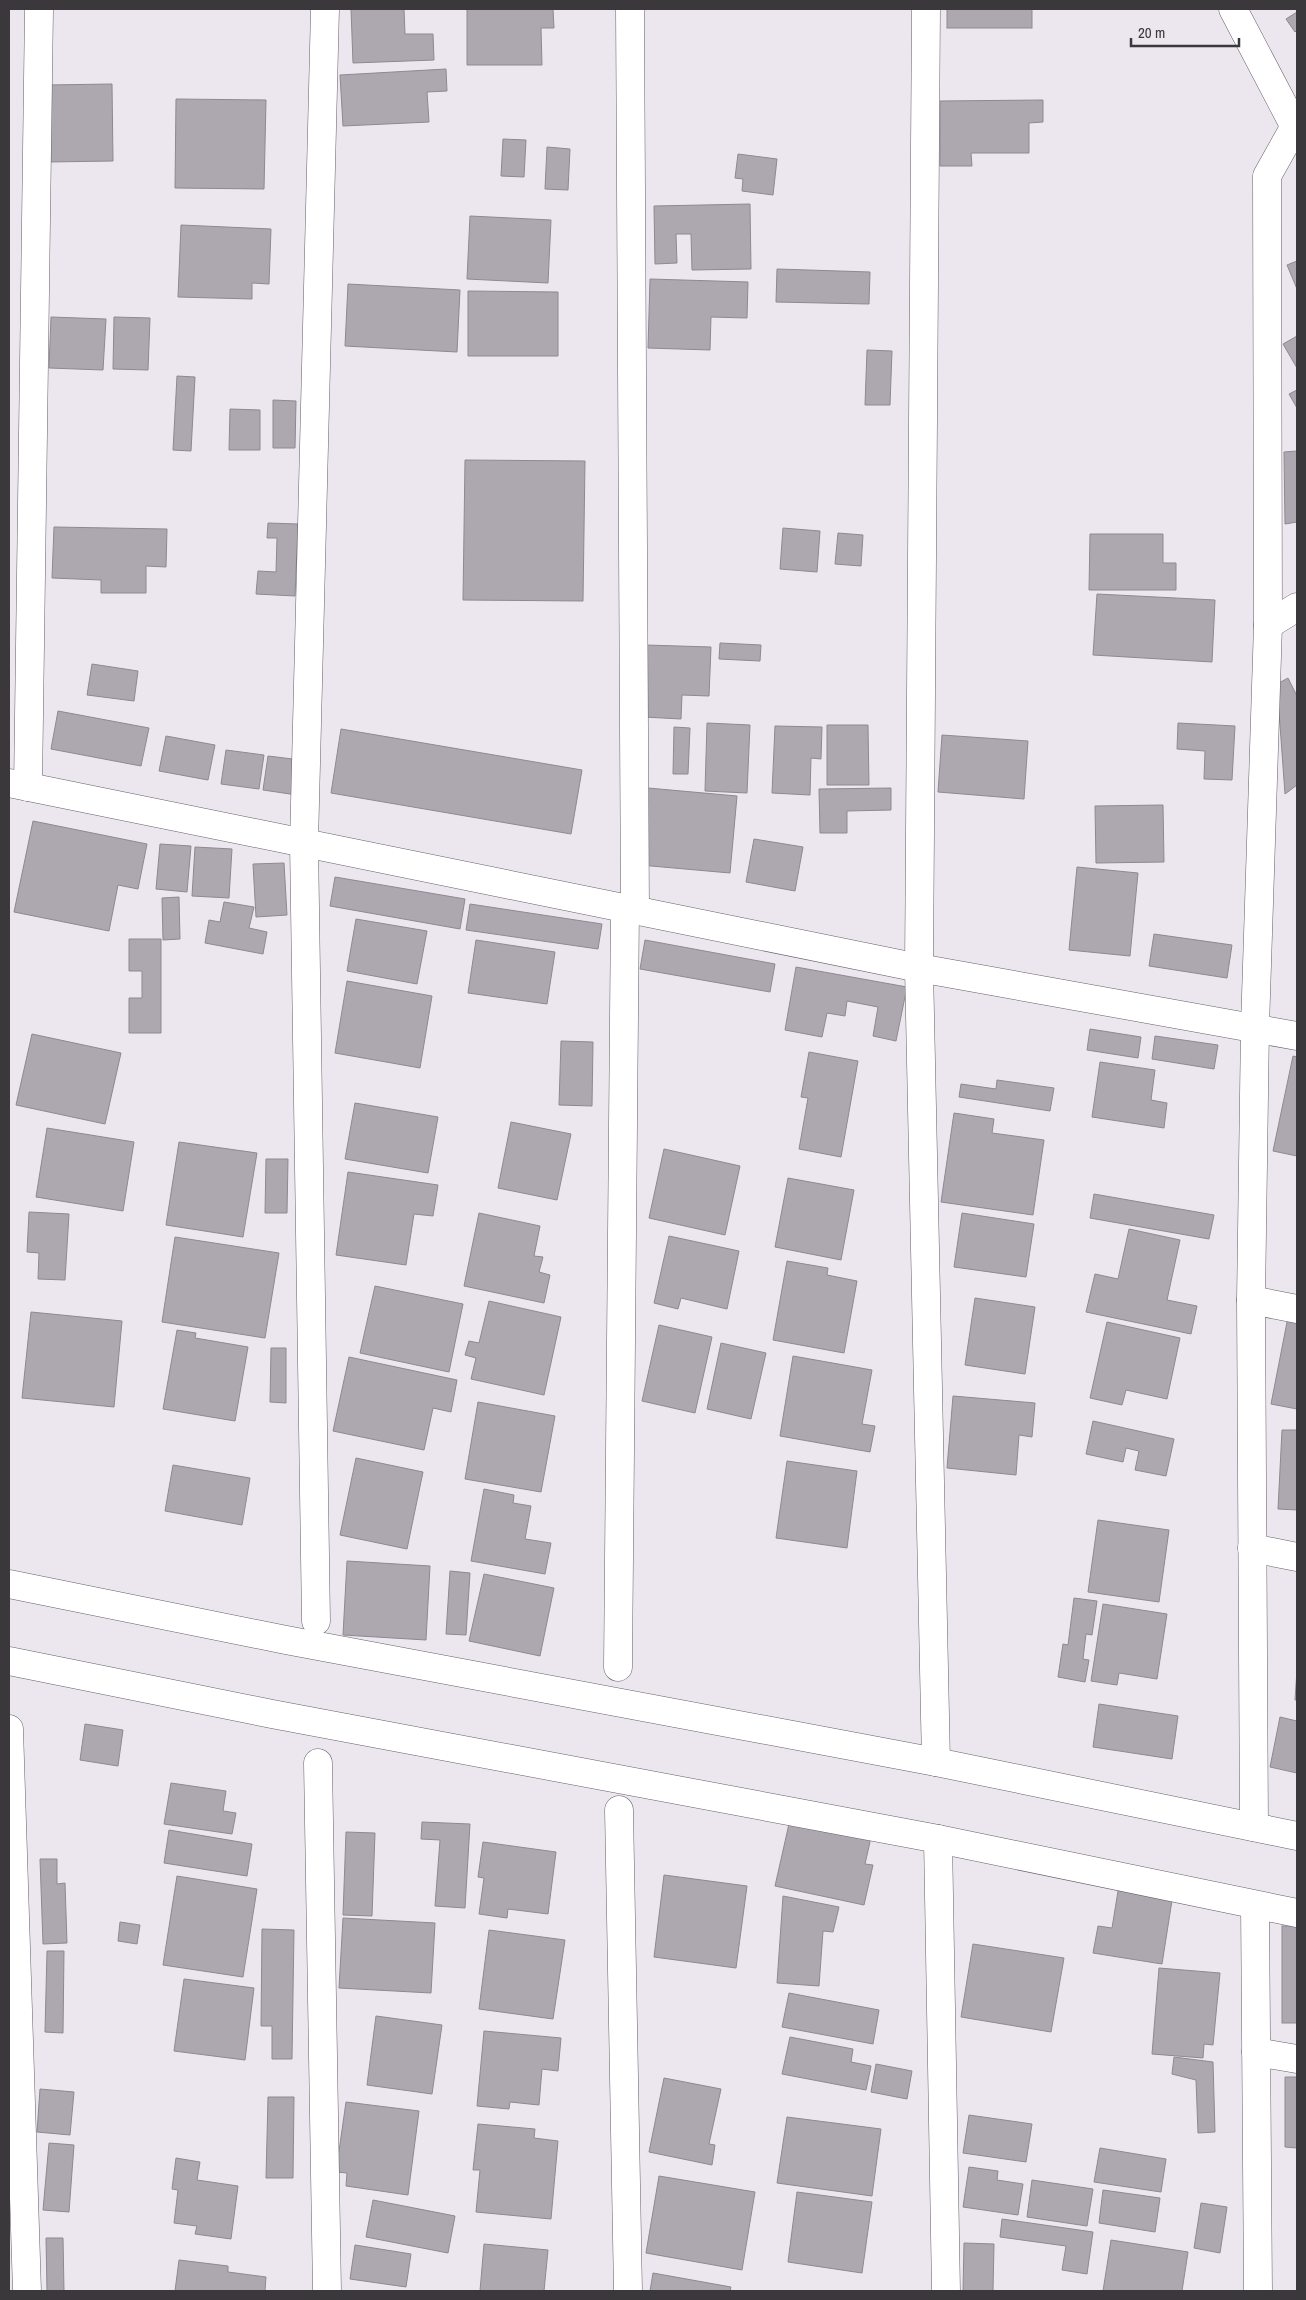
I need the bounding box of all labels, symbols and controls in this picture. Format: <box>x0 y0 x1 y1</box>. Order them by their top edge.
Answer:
scale bar <box>1131 15 1238 47</box>
text: 20 m <box>1138 22 1165 43</box>

